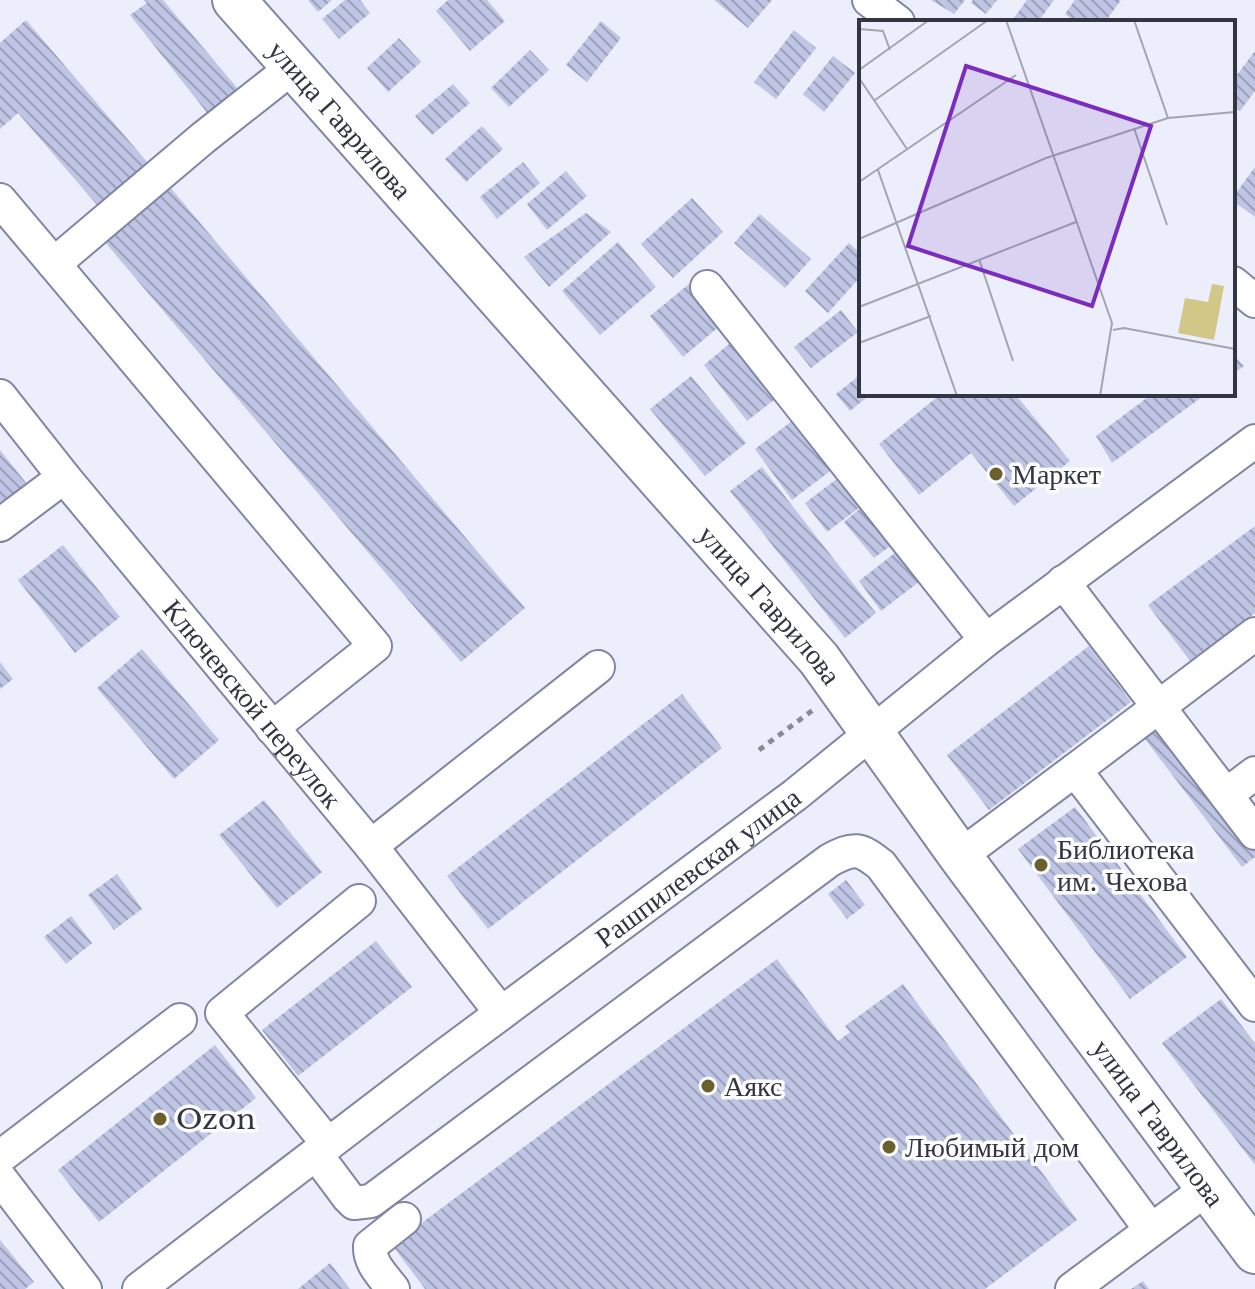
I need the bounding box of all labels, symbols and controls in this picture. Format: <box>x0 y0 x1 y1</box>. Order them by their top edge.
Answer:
inset map <box>859 20 1235 396</box>
street label: улица Гаврилова <box>260 33 420 207</box>
place label: Маркет <box>1012 457 1101 492</box>
marker: Маркет <box>987 465 1005 483</box>
street label: улица Гаврилова <box>690 518 849 692</box>
street label: Ключевской переулок <box>155 592 349 816</box>
street label: Рашпилевская улица <box>588 780 808 955</box>
place label: Библиотека им. Чехова <box>1057 832 1195 899</box>
marker: Библиотека им. Чехова <box>1032 856 1050 874</box>
street label: улица Гаврилова <box>1084 1032 1233 1214</box>
place label: Аякс <box>724 1069 782 1104</box>
marker: Аякс <box>699 1077 717 1095</box>
place label: Ozon <box>176 1102 256 1137</box>
marker: Ozon <box>151 1110 169 1128</box>
place label: Любимый дом <box>905 1130 1079 1165</box>
marker: Любимый дом <box>880 1138 898 1156</box>

